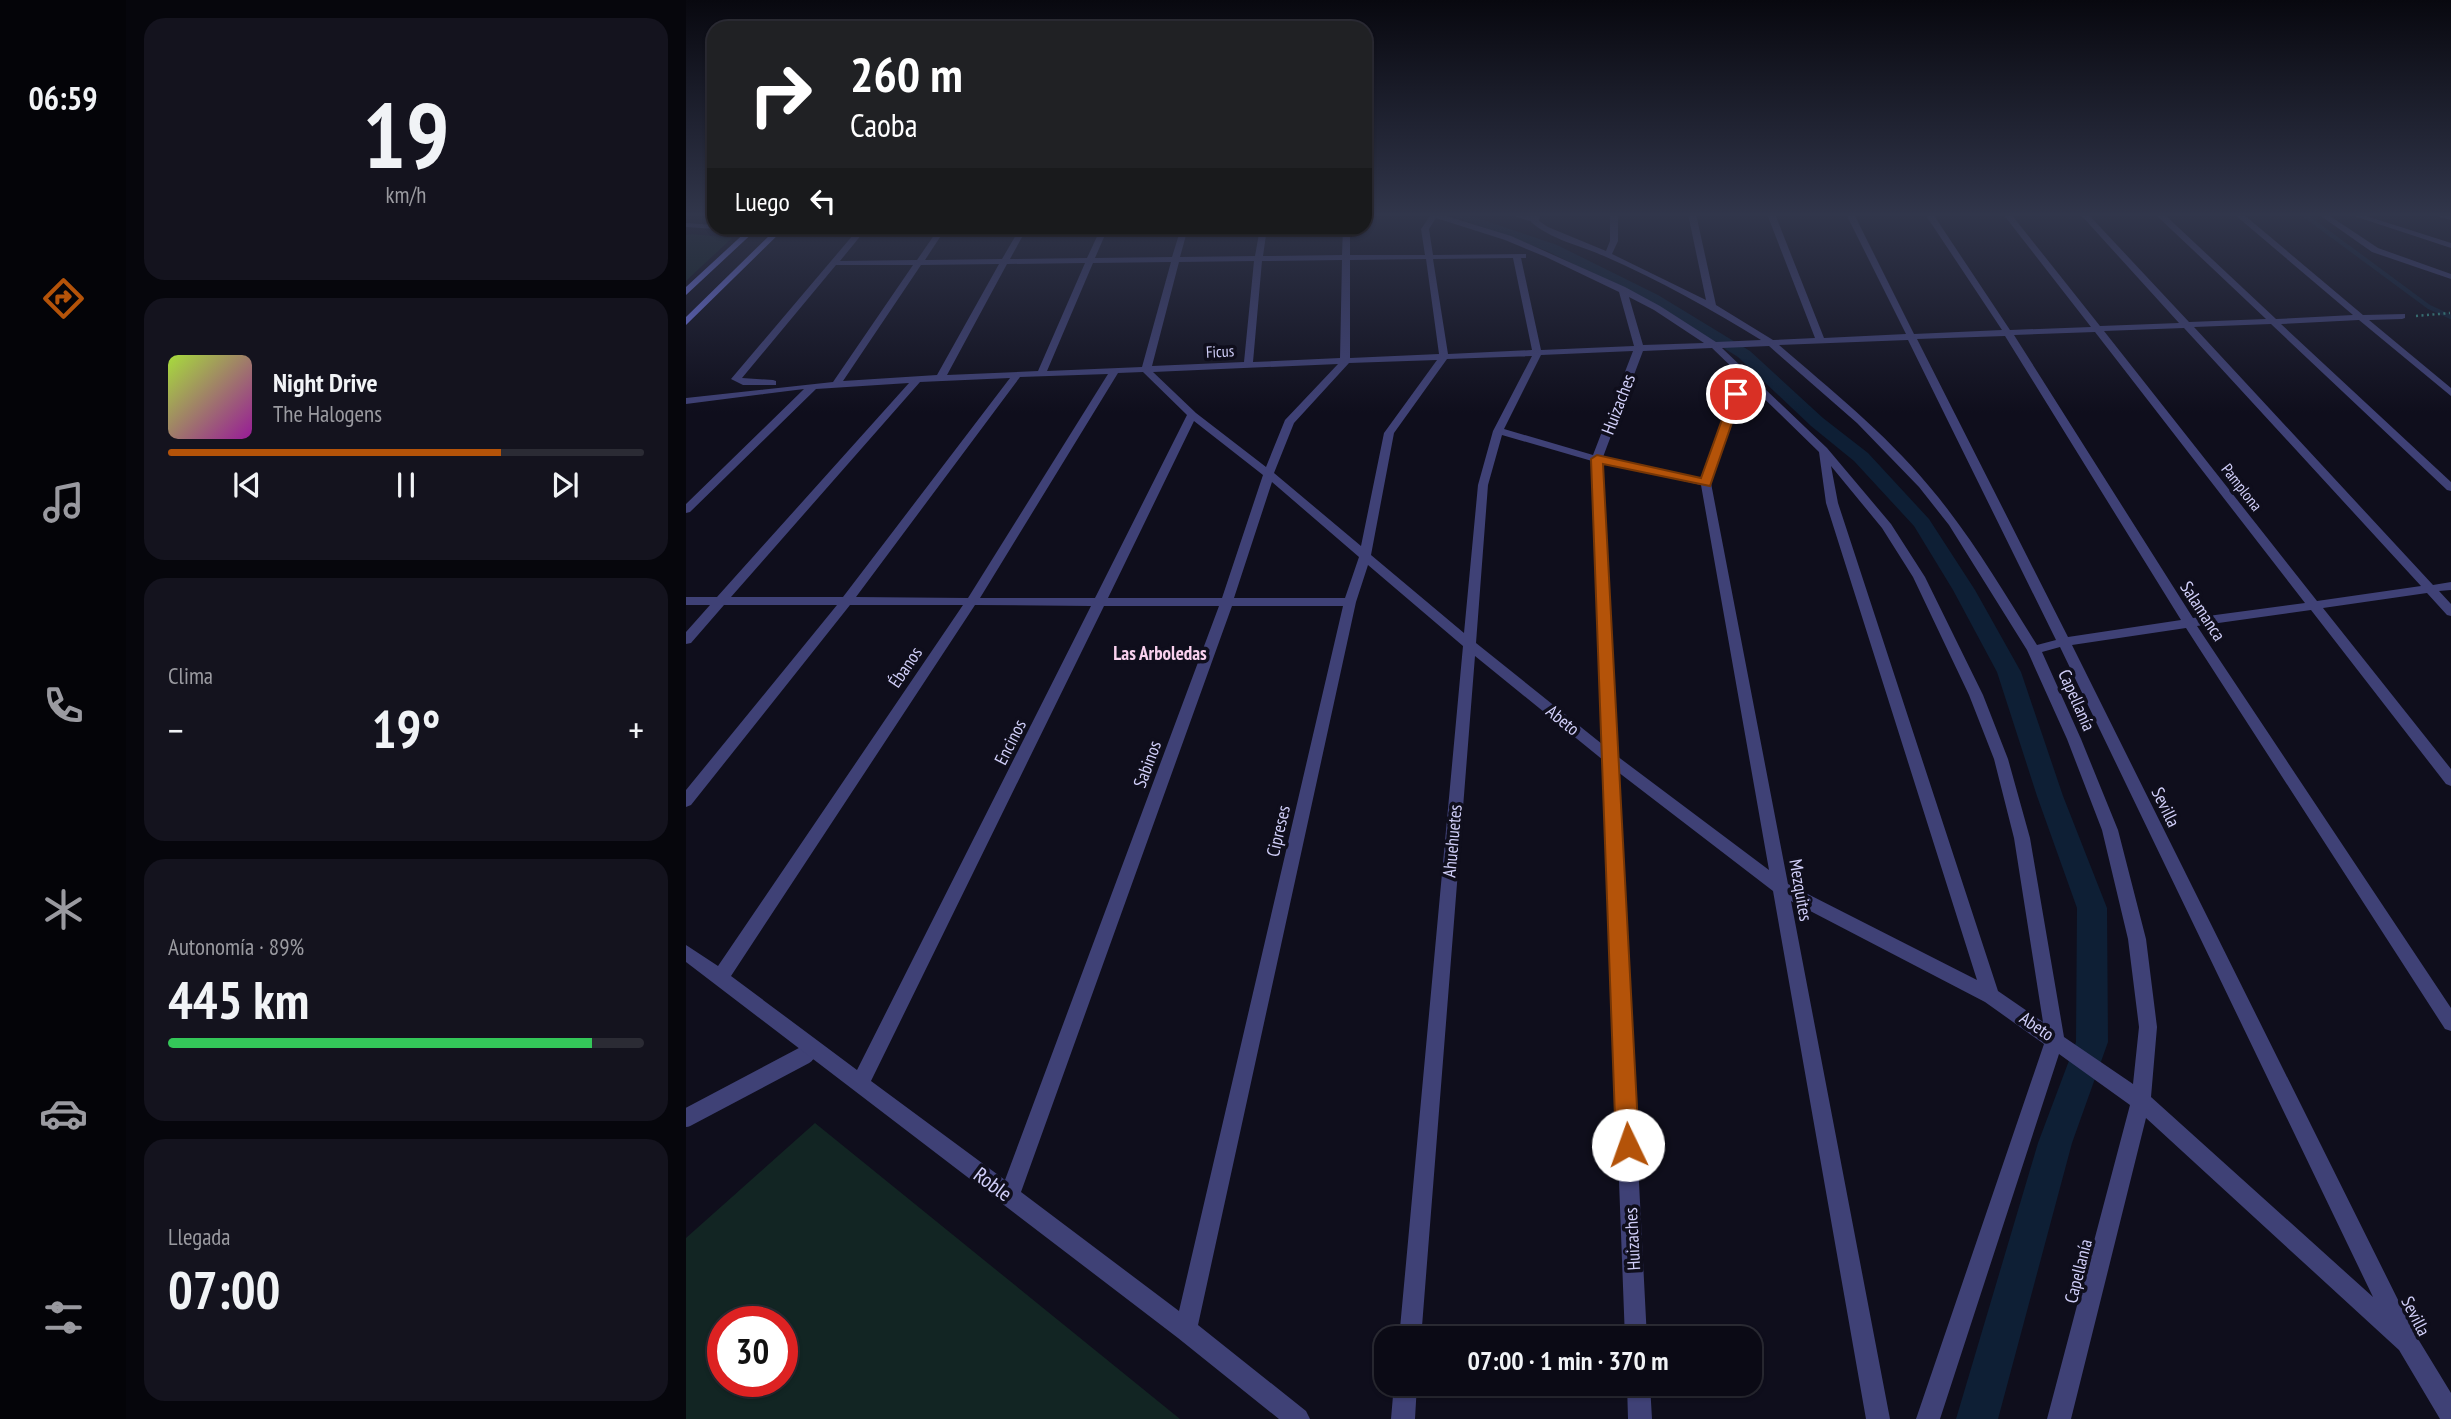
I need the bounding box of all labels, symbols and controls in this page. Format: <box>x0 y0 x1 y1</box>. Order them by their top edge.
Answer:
text: 260 m <box>850 42 963 106</box>
icon: right <box>735 49 826 140</box>
text: 19 <box>363 75 450 193</box>
text: 06:59 <box>28 77 98 119</box>
text: Caoba <box>850 104 918 146</box>
text: km/h <box>386 180 426 209</box>
icon: left <box>804 182 842 220</box>
text: Luego <box>735 185 790 218</box>
icon: directions <box>39 274 88 323</box>
street label: Ficus <box>1205 340 1235 362</box>
pin <box>1706 364 1766 424</box>
text: Night Drive <box>273 366 378 399</box>
street label: Huizaches <box>1596 371 1640 437</box>
icon: arrive <box>1717 375 1755 413</box>
text: The Halogens <box>273 399 382 428</box>
street label: Pamplona <box>2217 459 2267 515</box>
icon: previous <box>228 466 266 504</box>
icon: pause <box>387 466 425 504</box>
icon: next <box>546 466 584 504</box>
icon: music <box>39 478 88 527</box>
street label: Salamanca <box>2175 577 2231 645</box>
district label: Las Arboledas <box>1113 641 1207 665</box>
street label: Ébanos <box>883 642 927 692</box>
text: Clima <box>168 661 213 690</box>
street label: Capellanía <box>2053 666 2101 734</box>
icon: phone <box>39 681 88 730</box>
text: 19° <box>372 695 440 762</box>
street label: Abeto <box>1542 700 1585 741</box>
text: − <box>168 705 184 754</box>
text: + <box>628 705 644 754</box>
street label: Encinos <box>989 716 1031 768</box>
street label: Sabinos <box>1128 737 1166 791</box>
street label: Sevilla <box>2147 783 2185 831</box>
street label: Cipreses <box>1261 803 1295 859</box>
street label: Ahuehuetes <box>1437 804 1467 878</box>
street label: Mezquites <box>1784 857 1818 923</box>
icon: climate <box>39 885 88 934</box>
text: Autonomía · 89% <box>168 932 304 961</box>
text: 445 km <box>168 966 309 1033</box>
street label: Abeto <box>2016 1006 2059 1046</box>
icon: car <box>39 1089 88 1138</box>
position arrow <box>1591 1108 1665 1182</box>
street label: Roble <box>968 1161 1018 1207</box>
street label: Huizaches <box>1619 1207 1645 1271</box>
text: Llegada <box>168 1222 231 1251</box>
street label: Capellanía <box>2059 1237 2097 1305</box>
text: 07:00 <box>168 1256 280 1323</box>
street label: Sevilla <box>2396 1292 2436 1340</box>
icon: filters <box>39 1293 88 1342</box>
speed limit sign: 30 <box>707 1306 798 1397</box>
text: 07:00 · 1 min · 370 m <box>1468 1344 1668 1377</box>

